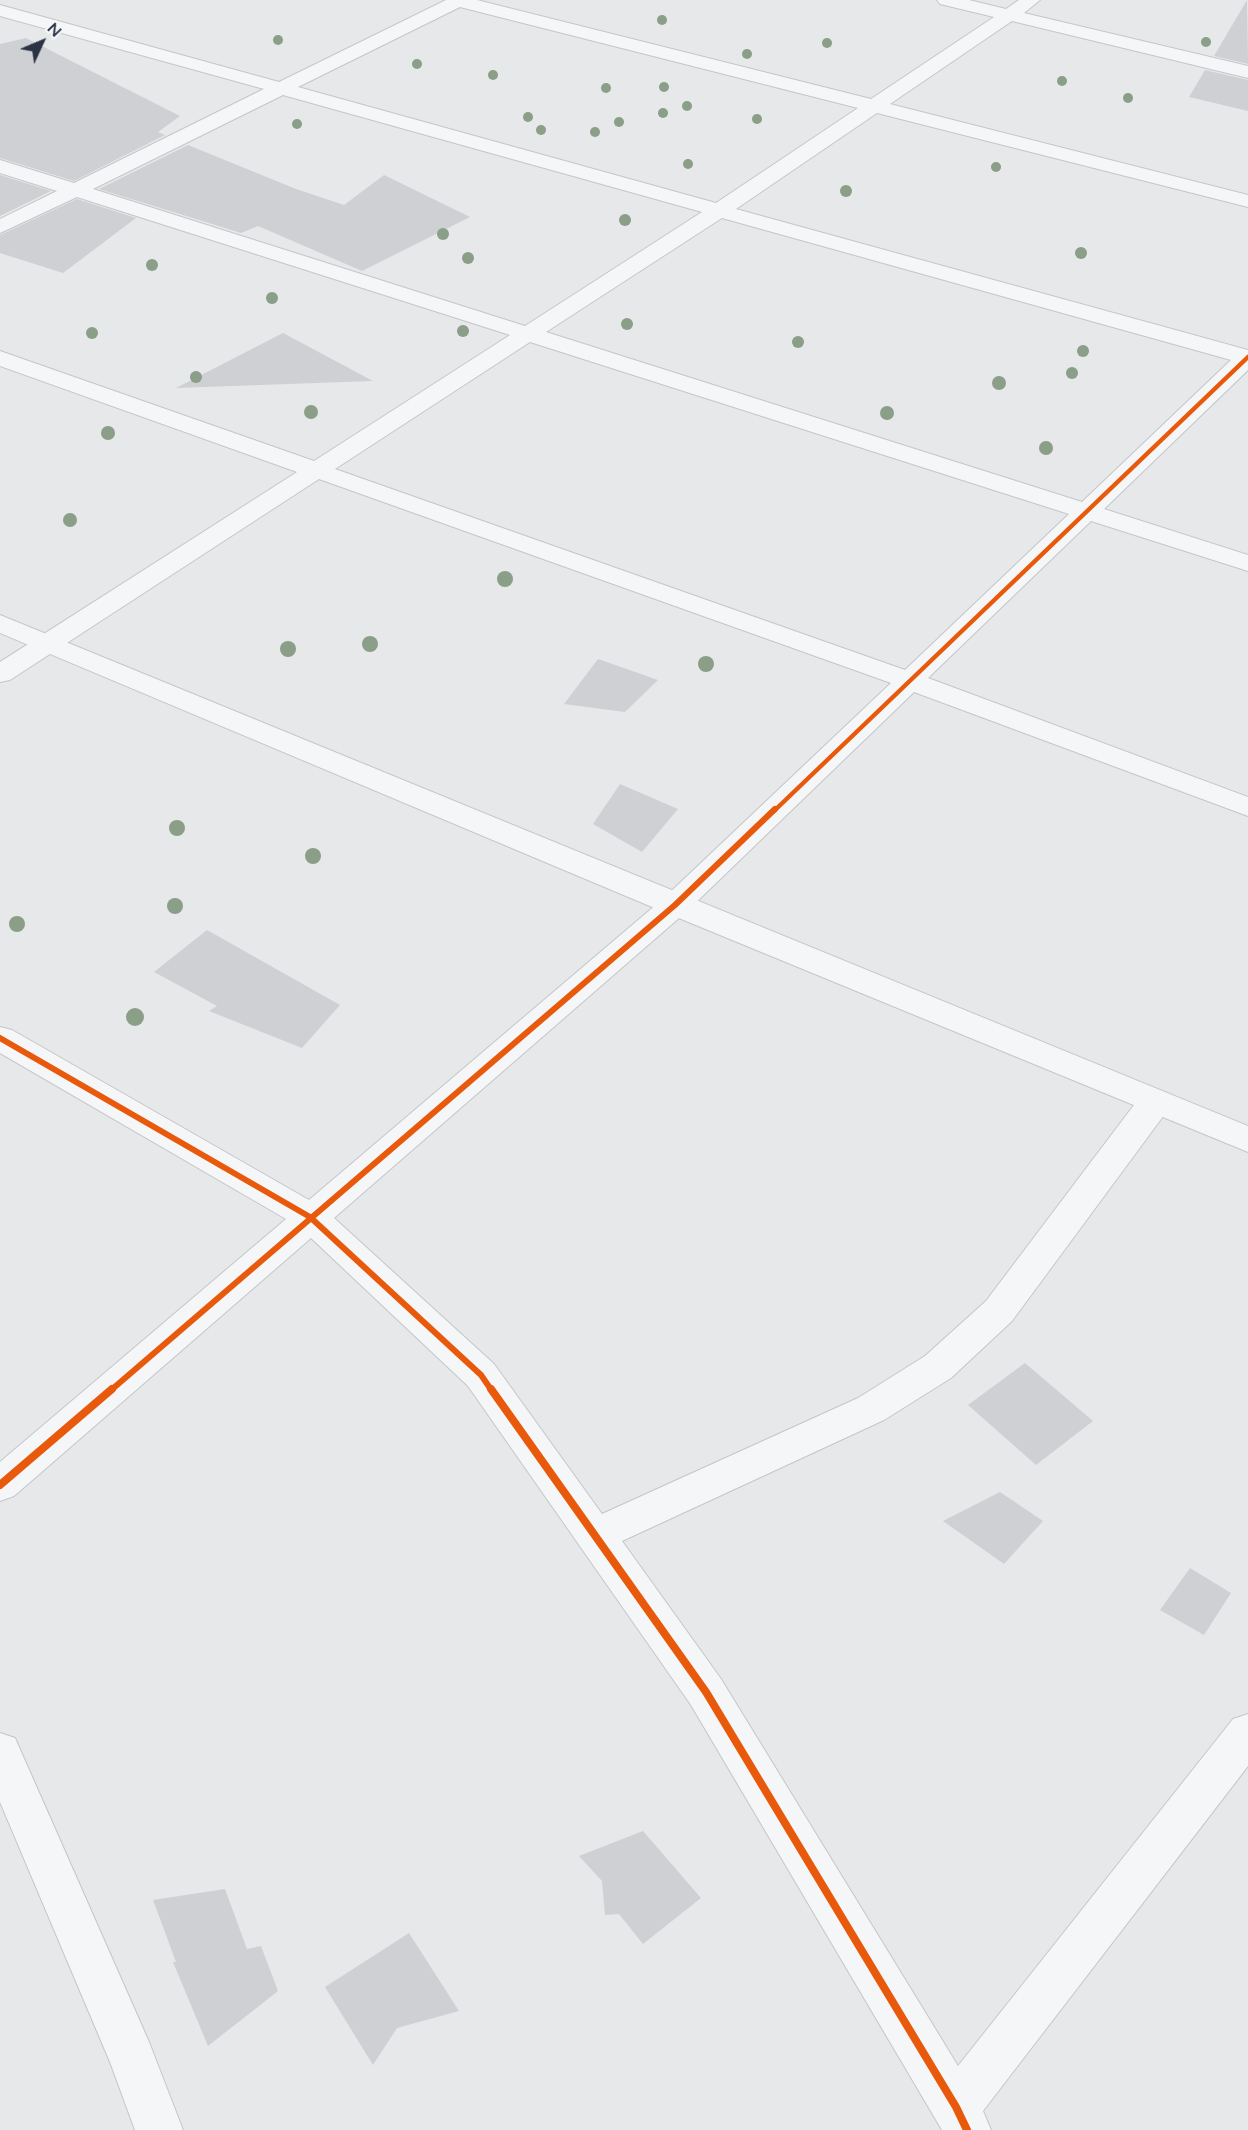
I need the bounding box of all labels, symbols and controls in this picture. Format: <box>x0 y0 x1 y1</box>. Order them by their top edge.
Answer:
north arrow <box>12 12 72 72</box>
text: N <box>44 18 66 40</box>

